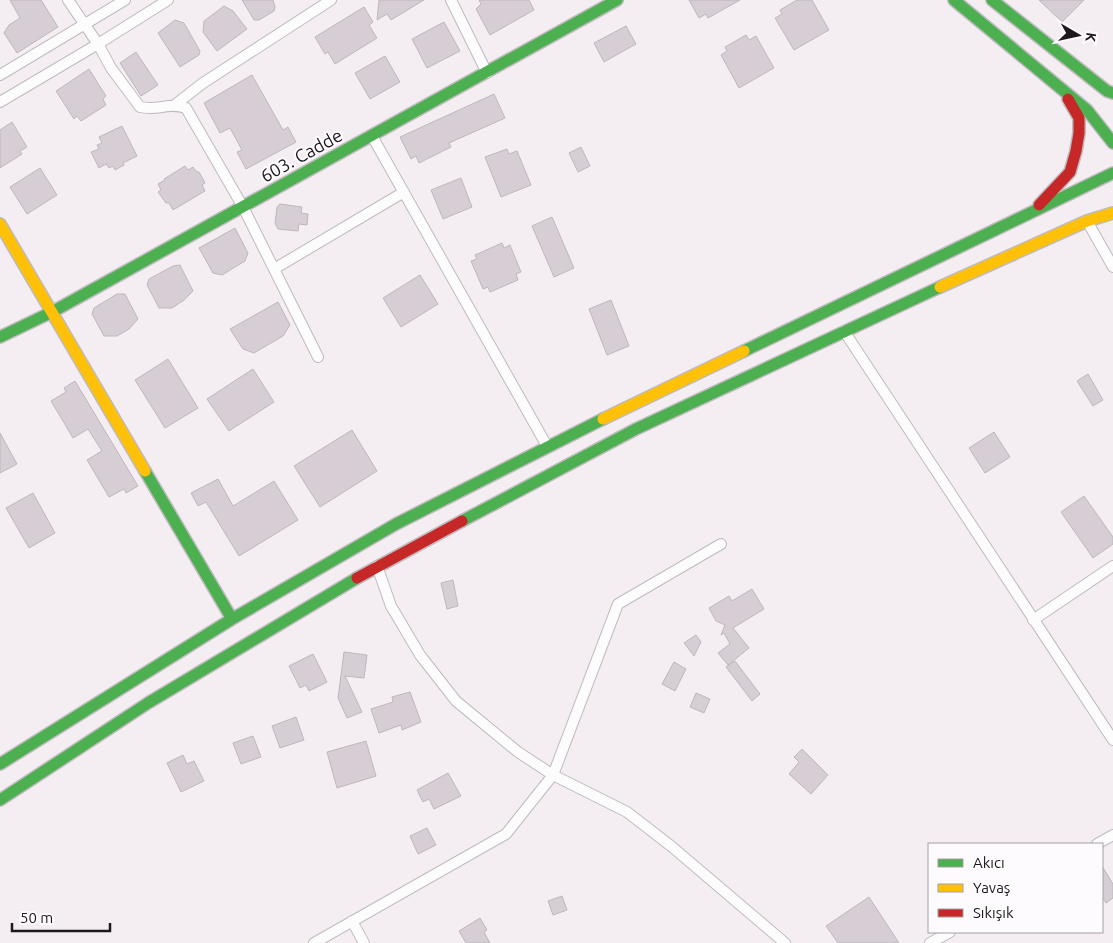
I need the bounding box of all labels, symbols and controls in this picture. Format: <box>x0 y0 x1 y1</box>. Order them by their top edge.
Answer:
north arrow <box>1053 10 1103 60</box>
text: K <box>1082 31 1099 44</box>
street label: 603. Cadde <box>257 124 345 186</box>
legend <box>928 843 1103 933</box>
text: Akıcı <box>973 854 1005 871</box>
text: Yavaş <box>973 879 1010 896</box>
scale bar <box>12 900 110 932</box>
text: Sıkışık <box>973 904 1014 921</box>
text: 50 m <box>20 909 53 926</box>

